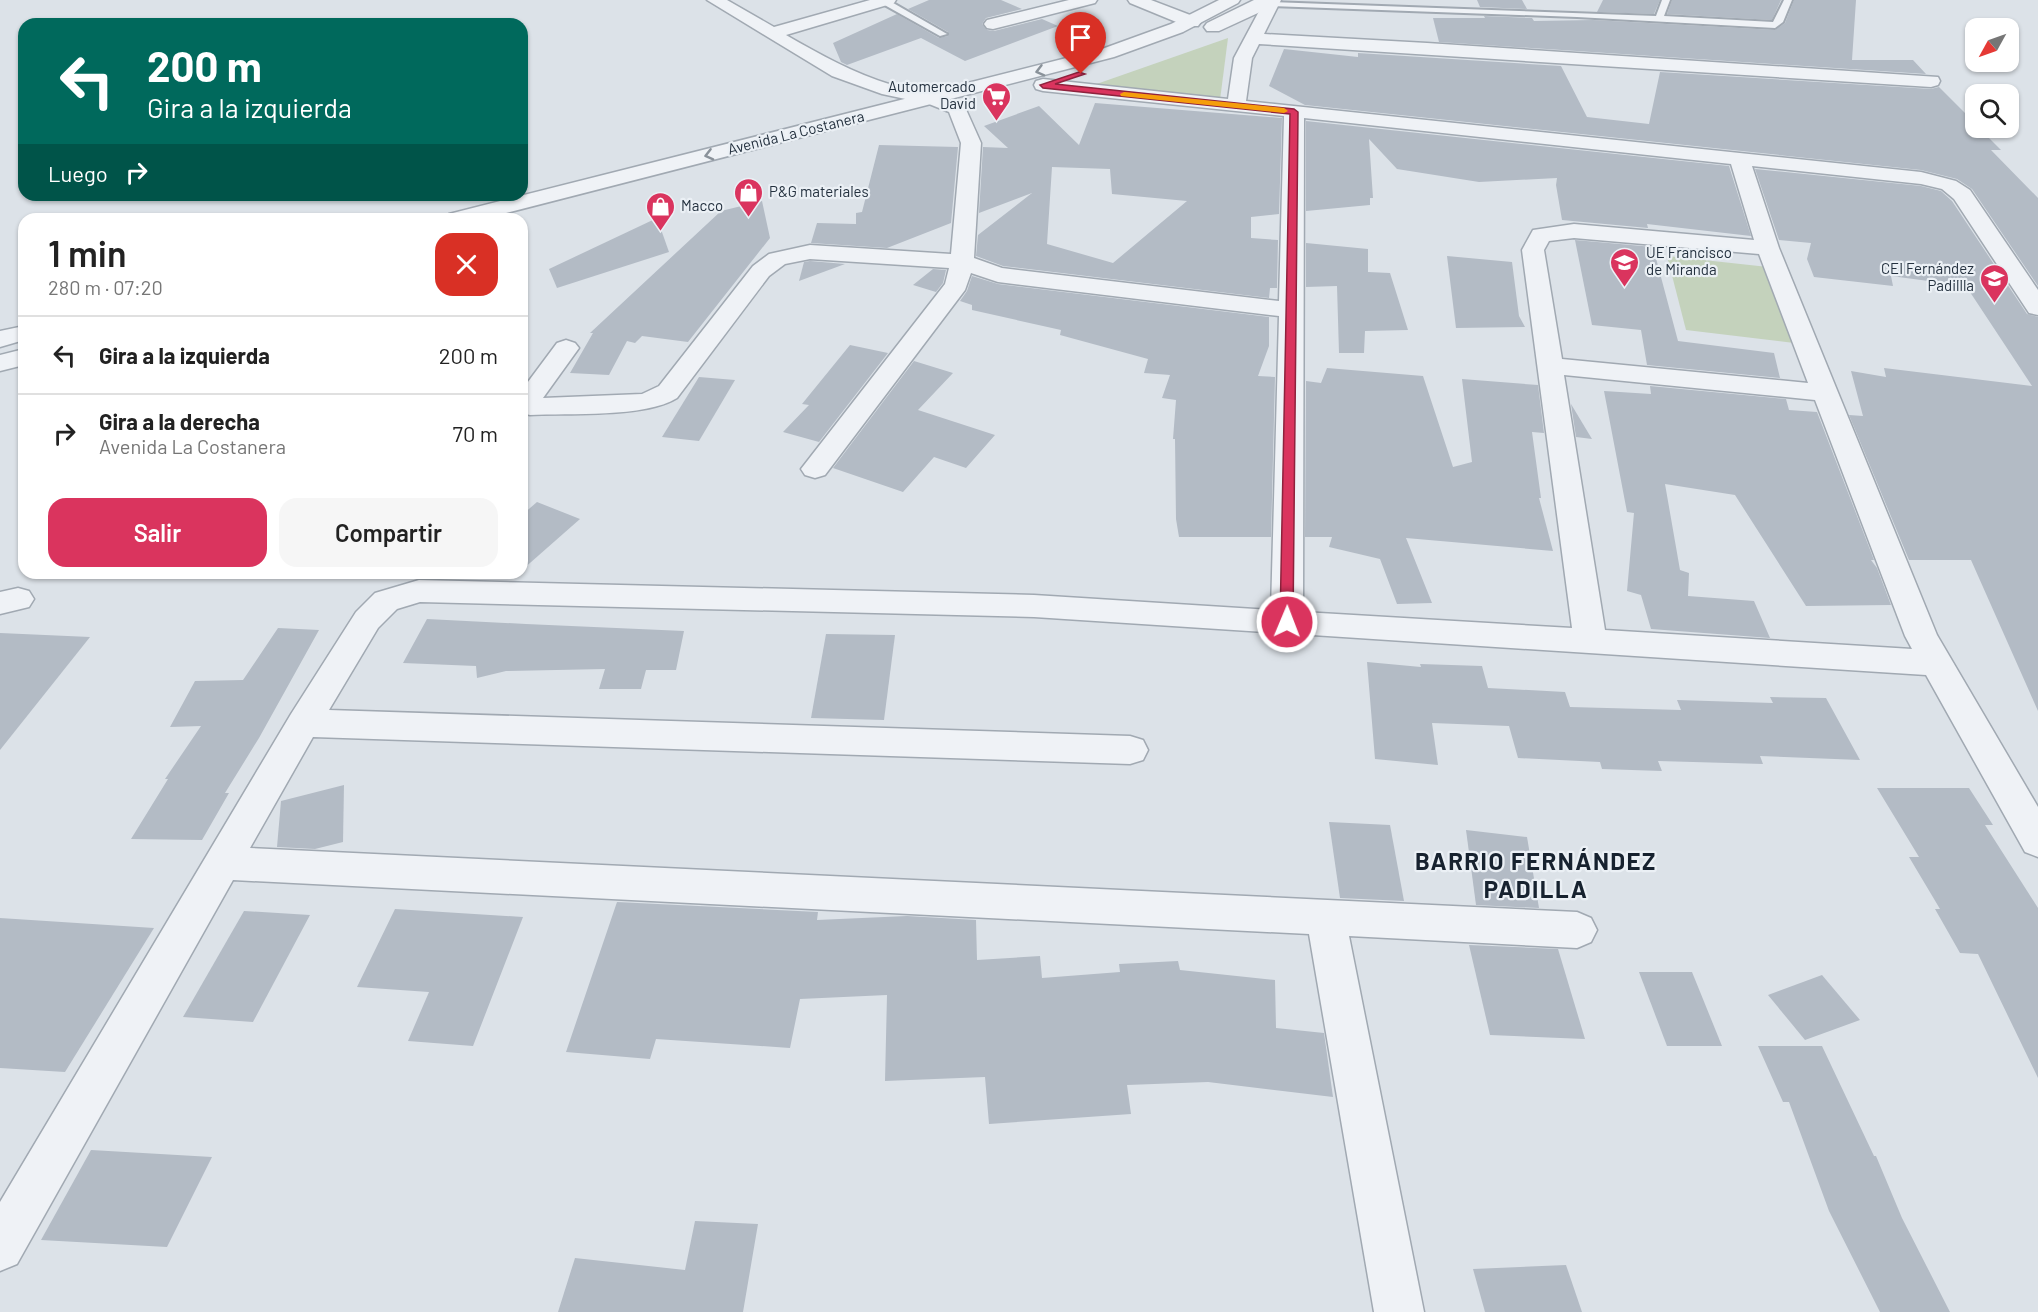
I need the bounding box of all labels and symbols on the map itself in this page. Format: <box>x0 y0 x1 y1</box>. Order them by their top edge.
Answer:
pin <box>1055 12 1106 74</box>
north arrow <box>1965 18 2019 72</box>
one-way arrow <box>1035 63 1045 76</box>
place label: Automercado David <box>888 77 976 112</box>
supermarket icon: Automercado David <box>981 80 1013 122</box>
street label: Avenida La Costanera <box>726 106 866 158</box>
one-way arrow <box>704 148 714 161</box>
shop icon: P&G materiales <box>732 176 764 218</box>
place label: P&G materiales <box>769 182 869 200</box>
shop icon: Macco <box>644 190 676 232</box>
place label: Macco <box>681 196 723 214</box>
place label: UE Francisco de Miranda <box>1646 243 1732 278</box>
school or university icon: UE Francisco de Miranda <box>1609 246 1641 288</box>
place label: CEI Fernández Padillla <box>1881 259 1974 294</box>
school or university icon: CEI Fernández Padillla <box>1979 262 2011 304</box>
position arrow <box>1255 590 1319 654</box>
district label: BARRIO FERNÁNDEZ PADILLA <box>1415 846 1657 903</box>

